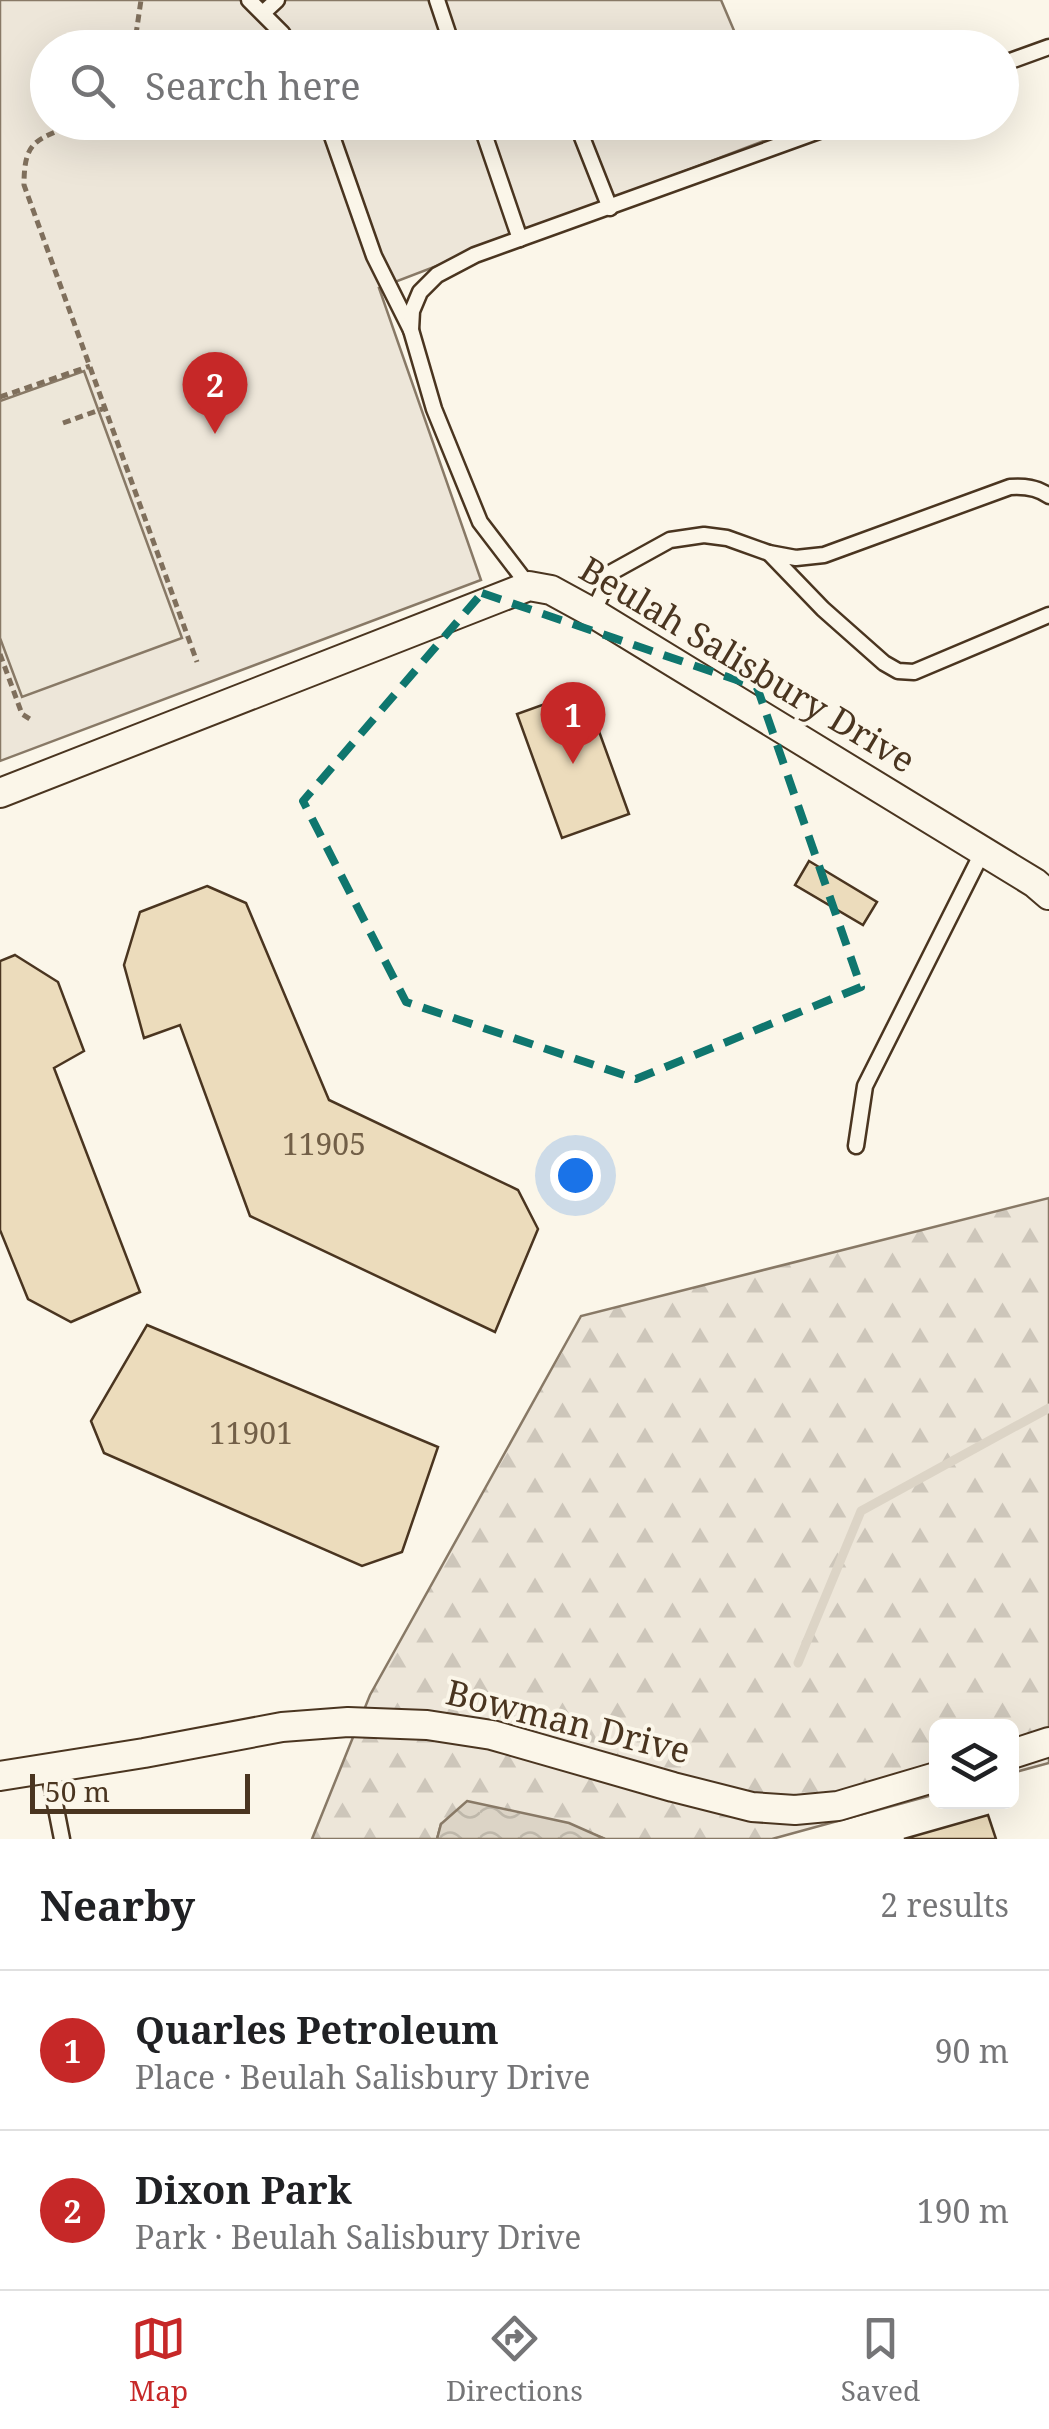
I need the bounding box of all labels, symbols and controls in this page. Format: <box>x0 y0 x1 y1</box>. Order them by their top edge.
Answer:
search box <box>30 30 1019 140</box>
icon: search <box>65 58 120 113</box>
text: Search here <box>145 59 361 111</box>
pin: 2 <box>182 352 248 434</box>
street label: Beulah Salisbury Drive <box>571 545 924 783</box>
pin: 1 <box>540 682 606 764</box>
house number: 11905 <box>282 1123 366 1164</box>
your location <box>550 1150 601 1201</box>
house number: 11901 <box>209 1412 293 1453</box>
street label: Bowman Drive <box>441 1668 695 1774</box>
map controls <box>929 1719 1019 1809</box>
button: layers <box>929 1719 1019 1809</box>
scale bar <box>30 1769 250 1814</box>
text: 50 m <box>45 1772 110 1810</box>
text: Nearby <box>40 1876 195 1933</box>
text: 2 results <box>880 1883 1009 1926</box>
text: Quarles Petroleum <box>135 2003 499 2055</box>
text: 1 <box>63 2029 82 2072</box>
text: 90 m <box>935 2029 1009 2072</box>
text: Place · Beulah Salisbury Drive <box>135 2055 590 2098</box>
text: Dixon Park <box>135 2163 352 2215</box>
text: 2 <box>63 2189 82 2232</box>
text: 190 m <box>917 2189 1009 2232</box>
text: Park · Beulah Salisbury Drive <box>135 2215 581 2258</box>
tab: Map <box>129 2311 188 2409</box>
tab: Directions <box>446 2311 583 2409</box>
tab: Saved <box>841 2311 920 2409</box>

